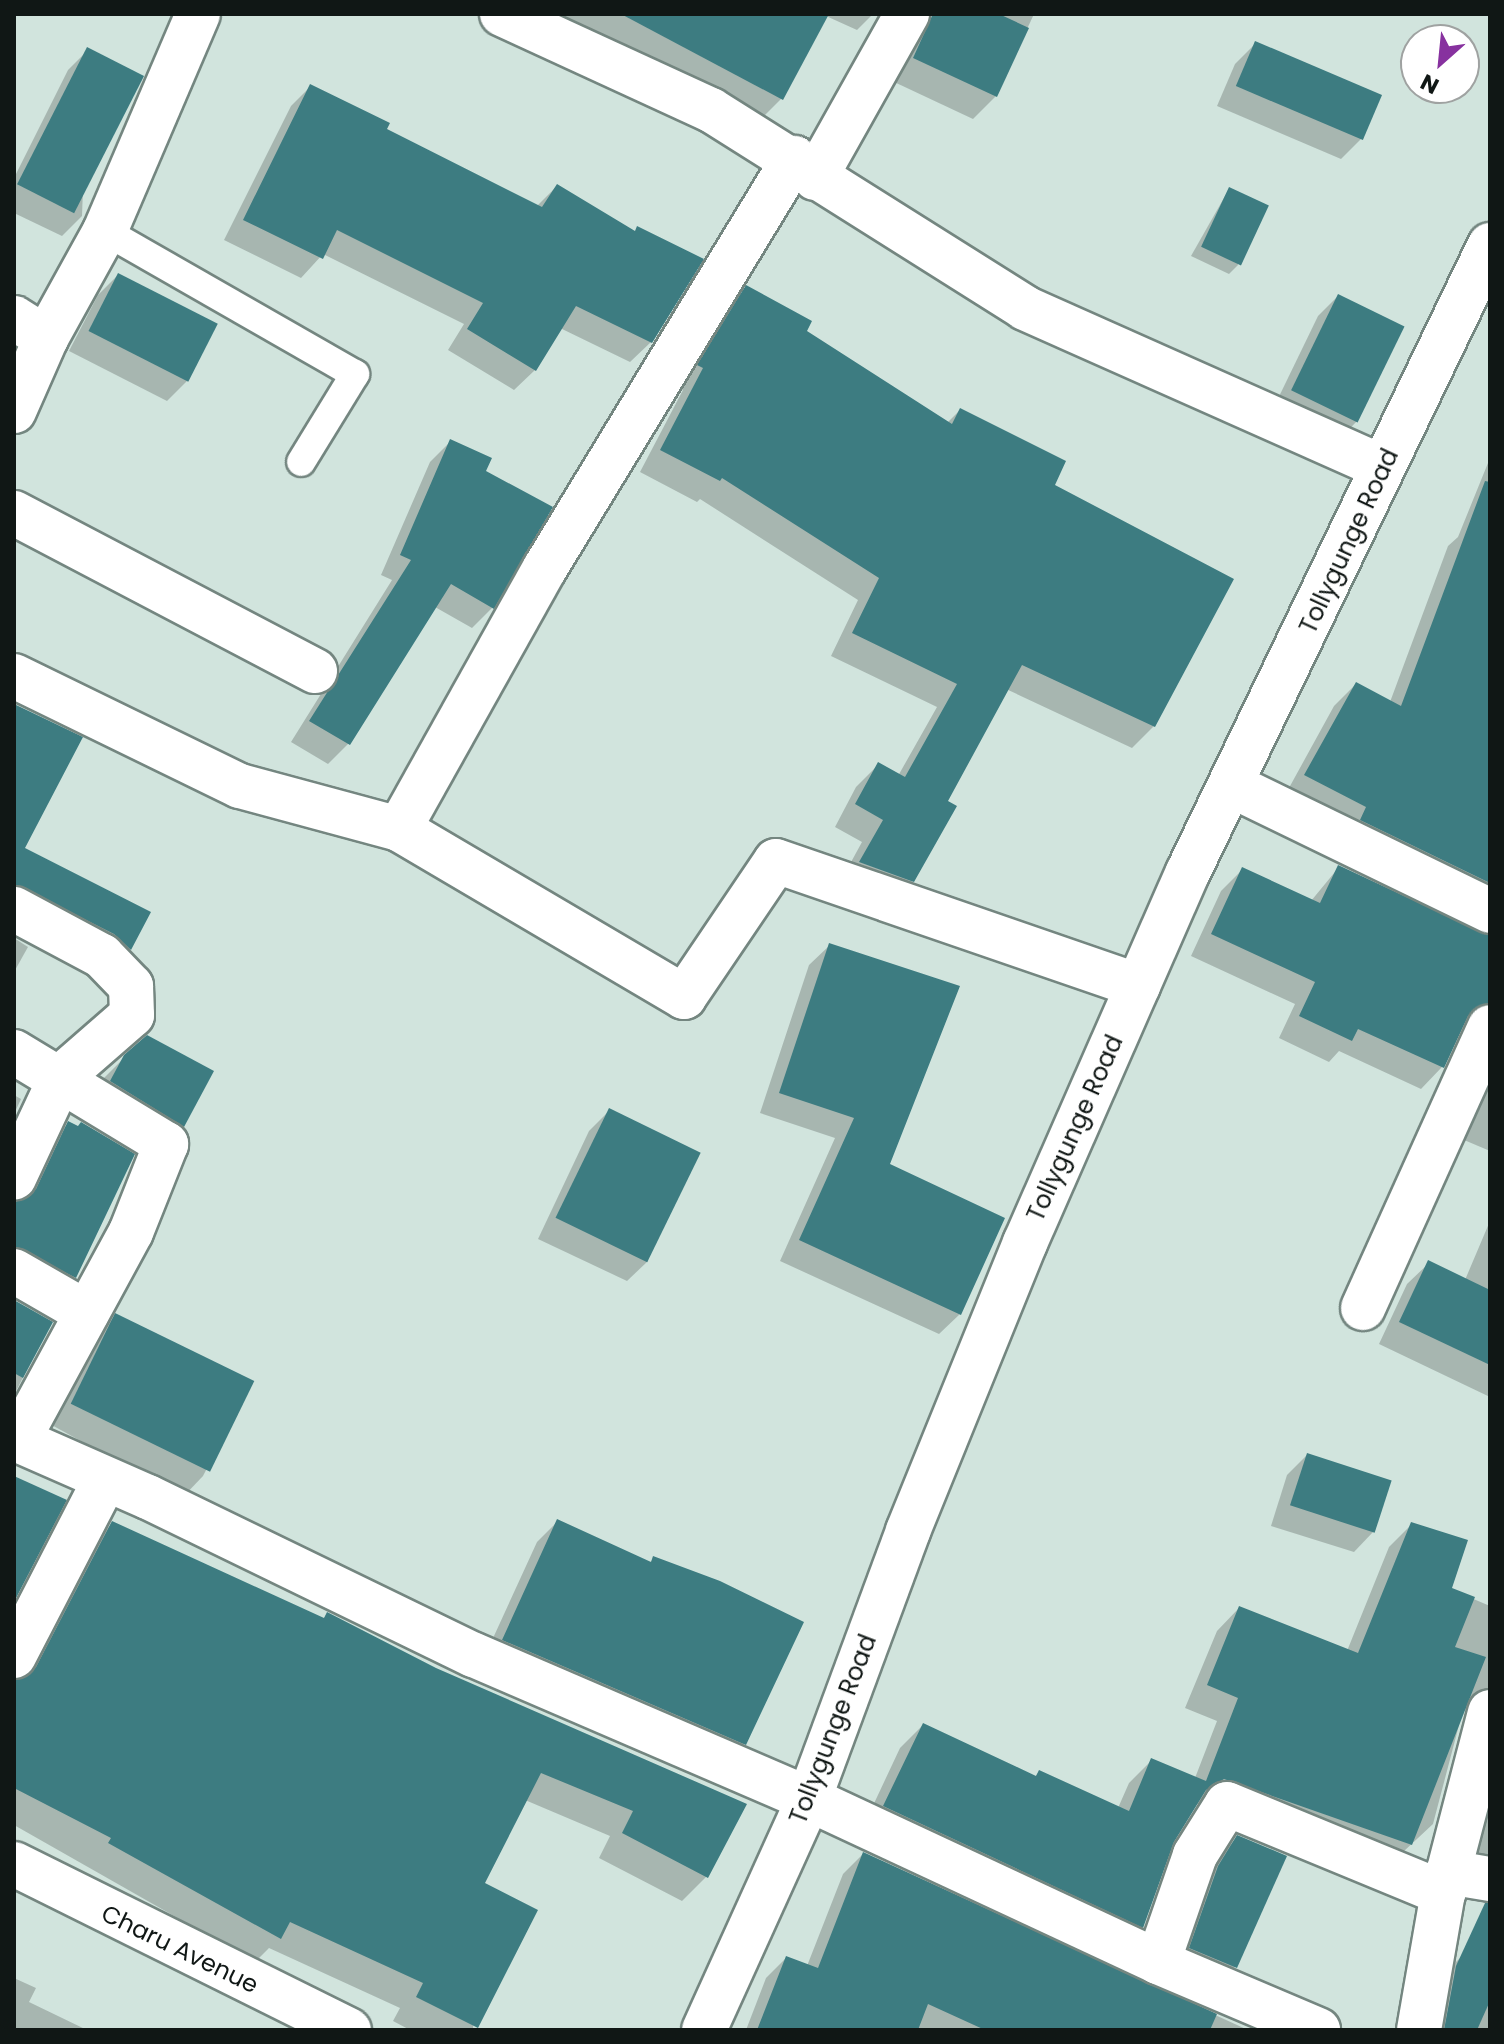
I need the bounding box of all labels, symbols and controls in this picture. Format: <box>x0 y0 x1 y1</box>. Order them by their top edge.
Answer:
north arrow <box>1400 24 1480 104</box>
text: N <box>1415 66 1444 102</box>
street label: Tollygunge Road <box>1294 444 1404 638</box>
street label: Tollygunge Road <box>1021 1031 1129 1225</box>
street label: Tollygunge Road <box>784 1630 882 1828</box>
street label: Charu Avenue <box>97 1899 263 1999</box>

